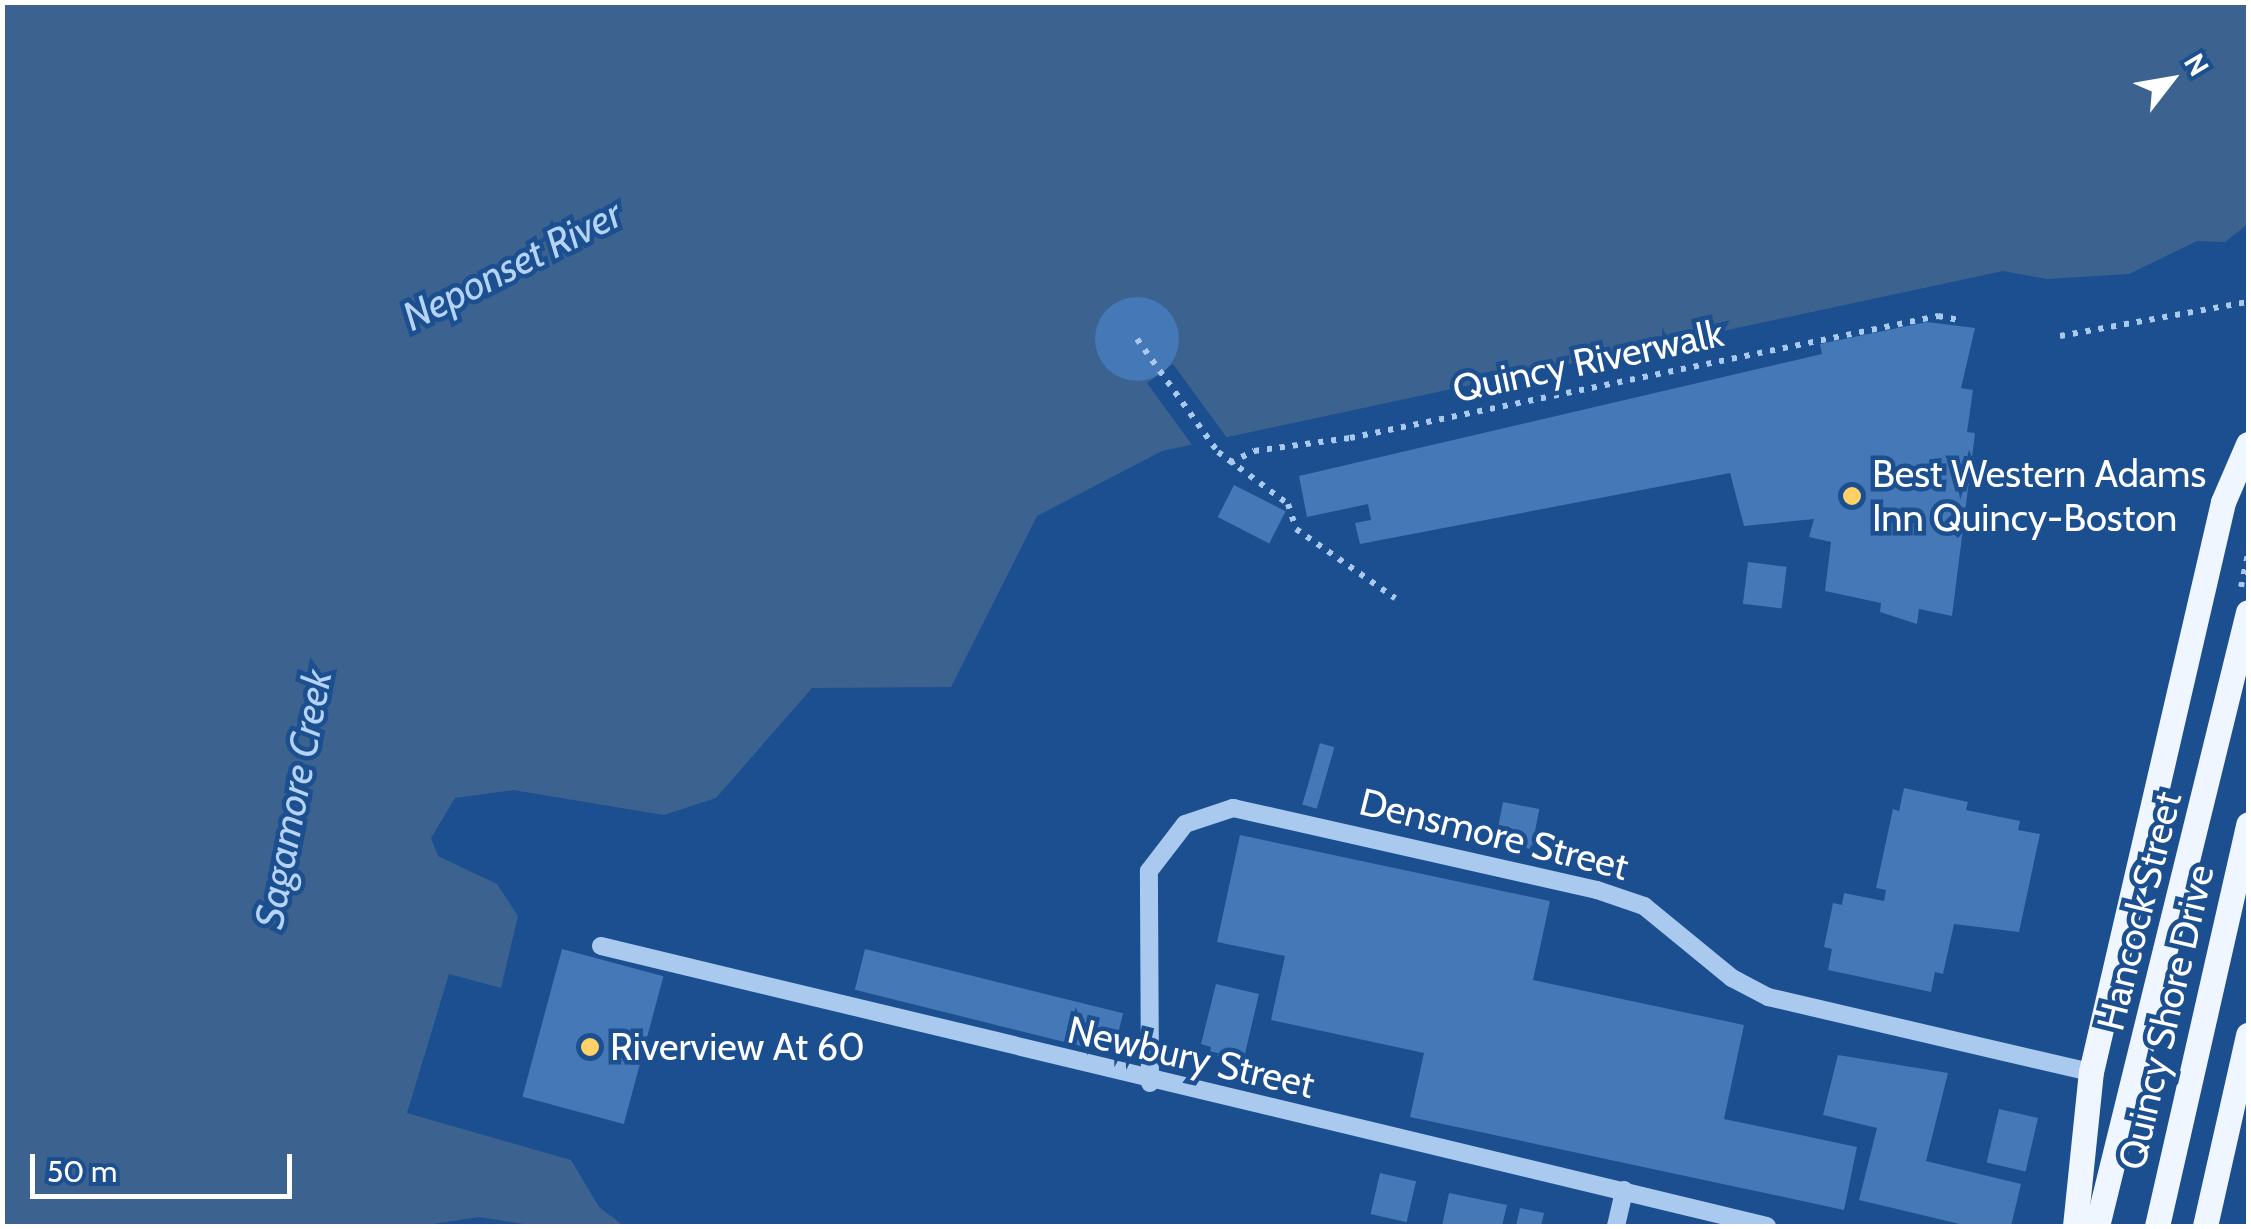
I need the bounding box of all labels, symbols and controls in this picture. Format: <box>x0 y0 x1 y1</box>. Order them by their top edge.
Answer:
north arrow <box>2121 30 2221 130</box>
text: N <box>2177 47 2216 82</box>
water label: Neponset River <box>395 189 629 341</box>
street label: Quincy Riverwalk <box>1449 310 1727 412</box>
place label: Best Western Adams Inn Quincy-Boston <box>1872 451 2206 540</box>
marker: Best Western Adams Inn Quincy-Boston <box>1841 485 1863 507</box>
water label: Sagamore Creek <box>244 666 342 932</box>
street label: Densmore Street <box>1355 779 1633 889</box>
street label: Hancock Street <box>2087 787 2191 1035</box>
street label: Quincy Shore Drive <box>2109 860 2223 1174</box>
street label: Newbury Street <box>1063 1006 1319 1108</box>
place label: Riverview At 60 <box>610 1024 865 1070</box>
marker: Riverview At 60 <box>579 1036 601 1058</box>
scale bar <box>35 1134 298 1196</box>
text: 50 m <box>47 1153 117 1190</box>

